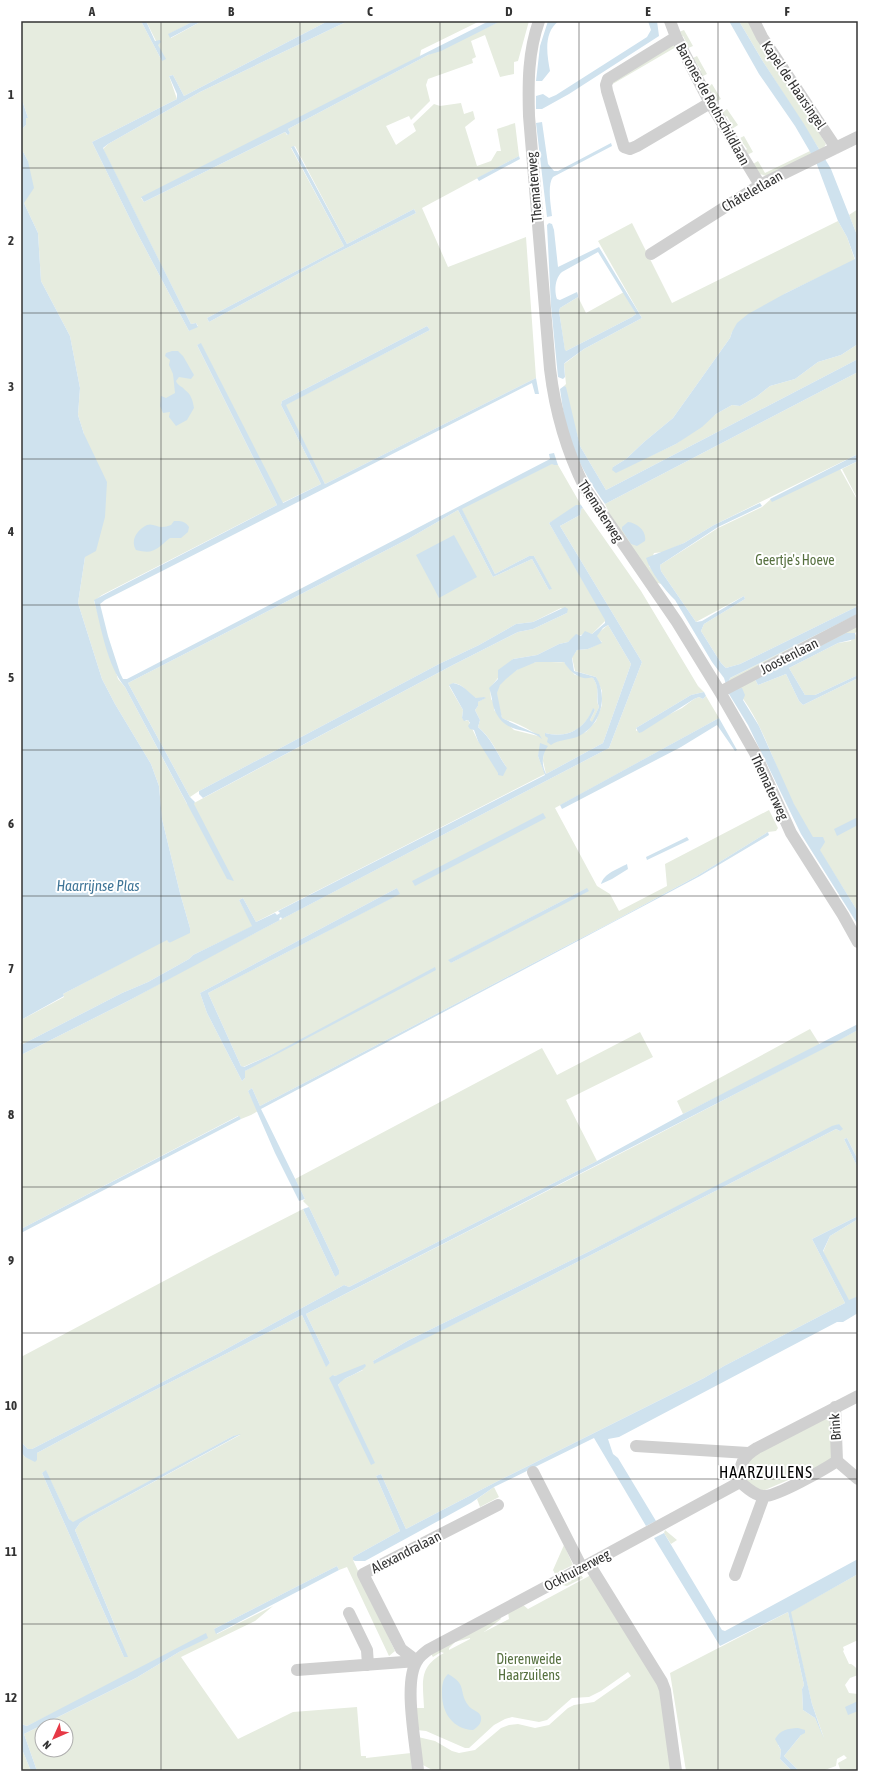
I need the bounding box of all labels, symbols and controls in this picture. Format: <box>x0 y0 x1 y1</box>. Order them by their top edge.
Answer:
text: A <box>88 4 96 19</box>
text: B <box>228 4 235 19</box>
text: C <box>367 4 373 19</box>
text: D <box>505 4 513 19</box>
text: E <box>645 4 651 19</box>
text: F <box>784 4 790 19</box>
street label: Kapel de Haarsingel <box>759 38 829 132</box>
street label: Barones de Rothschildlaan <box>673 40 753 168</box>
text: 1 <box>8 87 14 102</box>
street label: Thematerweg <box>523 151 545 223</box>
street label: Châteletlaan <box>719 167 785 215</box>
text: 2 <box>8 233 14 248</box>
text: 3 <box>8 379 14 394</box>
street label: Thematerweg <box>575 477 627 545</box>
text: 4 <box>7 524 14 539</box>
park label: Geertje's Hoeve <box>755 552 835 568</box>
street label: Joostenlaan <box>757 635 821 677</box>
text: 5 <box>8 670 14 685</box>
street label: Thematerweg <box>748 752 792 822</box>
text: 6 <box>8 816 14 831</box>
water label: Haarrijnse Plas <box>56 877 140 894</box>
text: 7 <box>8 961 14 976</box>
text: 8 <box>8 1107 14 1122</box>
text: 9 <box>8 1253 14 1268</box>
text: 10 <box>5 1398 17 1413</box>
street label: Brink <box>826 1413 844 1441</box>
district label: HAARZUILENS <box>719 1463 813 1481</box>
street label: Alexandralaan <box>368 1528 444 1576</box>
text: 11 <box>5 1544 17 1559</box>
street label: Ockhuizerweg <box>541 1546 613 1594</box>
park label: Dierenweide Haarzuilens <box>496 1651 562 1683</box>
text: 12 <box>5 1690 17 1705</box>
north arrow <box>34 1718 74 1758</box>
text: N <box>40 1739 53 1752</box>

